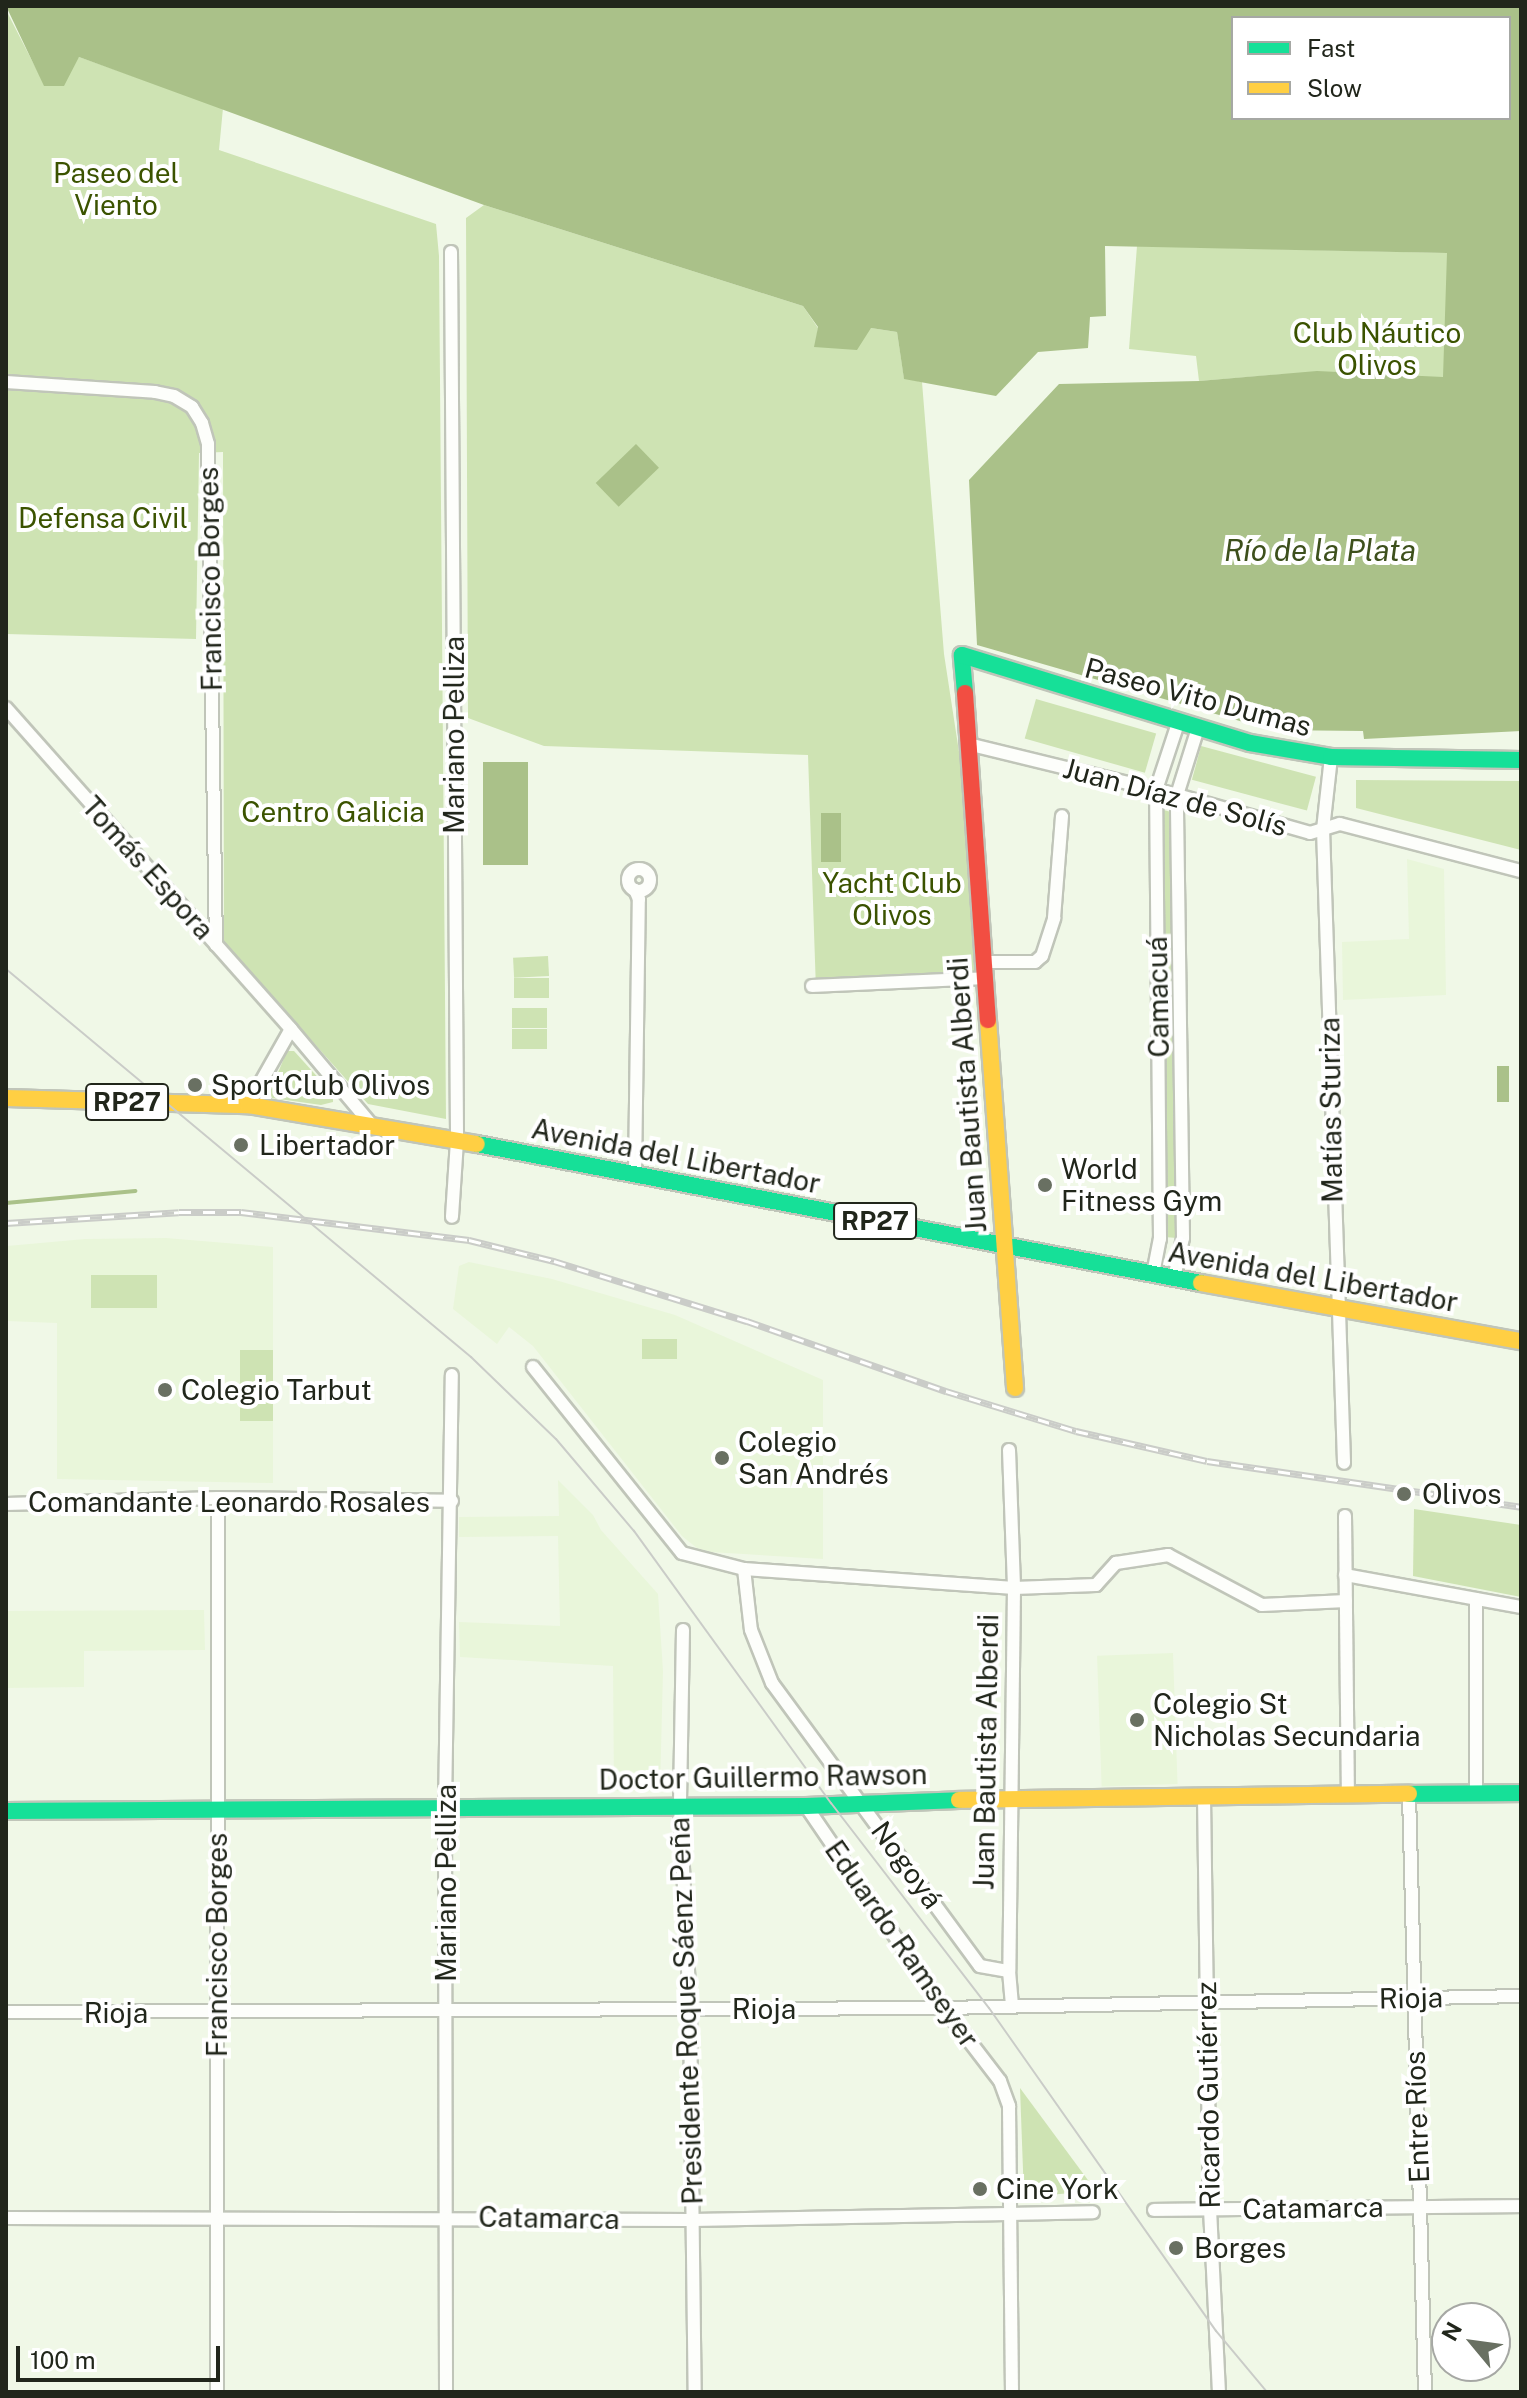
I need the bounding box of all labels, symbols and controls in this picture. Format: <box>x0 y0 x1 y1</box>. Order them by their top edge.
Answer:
legend <box>1231 16 1511 120</box>
text: Fast <box>1307 34 1355 62</box>
text: Slow <box>1307 74 1362 102</box>
park label: Paseo del Viento <box>53 156 179 222</box>
park label: Club Náutico Olivos <box>1293 316 1461 382</box>
street label: Francisco Borges <box>191 466 229 692</box>
park label: Defensa Civil <box>18 501 188 535</box>
water label: Río de la Plata <box>1224 532 1416 568</box>
street label: Mariano Pelliza <box>437 636 471 834</box>
street label: Paseo Vito Dumas <box>1081 650 1315 744</box>
street label: Juan Díaz de Solís <box>1059 751 1291 843</box>
street label: Tomás Espora <box>75 790 221 946</box>
park label: Centro Galicia <box>241 795 425 829</box>
park label: Yacht Club Olivos <box>822 866 962 932</box>
street label: Camacuá <box>1140 936 1176 1058</box>
street label: Juan Bautista Alberdi <box>941 956 993 1234</box>
street label: Matías Sturiza <box>1313 1017 1349 1203</box>
place label: SportClub Olivos <box>211 1068 430 1102</box>
marker: SportClub Olivos <box>186 1076 204 1094</box>
road number: RP27 <box>85 1080 169 1124</box>
street label: Avenida del Libertador <box>529 1111 823 1201</box>
place label: Libertador <box>259 1128 395 1162</box>
marker: Libertador <box>230 1134 252 1156</box>
place label: World Fitness Gym <box>1061 1152 1222 1218</box>
marker: World Fitness Gym <box>1036 1176 1054 1194</box>
road number: RP27 <box>833 1199 917 1243</box>
street label: Avenida del Libertador <box>1165 1235 1461 1319</box>
place label: Colegio Tarbut <box>181 1373 372 1407</box>
marker: Colegio Tarbut <box>156 1381 174 1399</box>
place label: Colegio San Andrés <box>738 1425 889 1491</box>
marker: Colegio San Andrés <box>713 1449 731 1467</box>
place label: Olivos <box>1422 1477 1501 1511</box>
marker: Olivos <box>1393 1483 1415 1505</box>
street label: Comandante Leonardo Rosales <box>28 1485 430 1519</box>
street label: Juan Bautista Alberdi <box>967 1614 1005 1890</box>
place label: Colegio St Nicholas Secundaria <box>1153 1687 1421 1753</box>
marker: Colegio St Nicholas Secundaria <box>1128 1711 1146 1729</box>
street label: Doctor Guillermo Rawson <box>598 1757 928 1797</box>
street label: Mariano Pelliza <box>429 1784 463 1982</box>
street label: Nogoyá <box>864 1815 950 1915</box>
street label: Presidente Roque Sáenz Peña <box>662 1817 710 2205</box>
street label: Francisco Borges <box>200 1833 234 2057</box>
street label: Eduardo Ramseyer <box>818 1834 986 2054</box>
street label: Ricardo Gutiérrez <box>1189 1981 1227 2209</box>
street label: Rioja <box>1379 1981 1443 2015</box>
street label: Rioja <box>732 1992 796 2026</box>
street label: Rioja <box>84 1996 148 2030</box>
street label: Entre Ríos <box>1398 2050 1436 2184</box>
place label: Cine York <box>996 2172 1119 2206</box>
marker: Cine York <box>971 2180 989 2198</box>
street label: Catamarca <box>1242 2190 1384 2226</box>
street label: Catamarca <box>478 2200 620 2236</box>
place label: Borges <box>1194 2231 1286 2265</box>
marker: Borges <box>1165 2237 1187 2259</box>
north arrow <box>1431 2302 1511 2382</box>
text: N <box>1436 2318 1467 2345</box>
scale bar <box>20 2330 224 2380</box>
text: 100 m <box>30 2346 96 2374</box>

